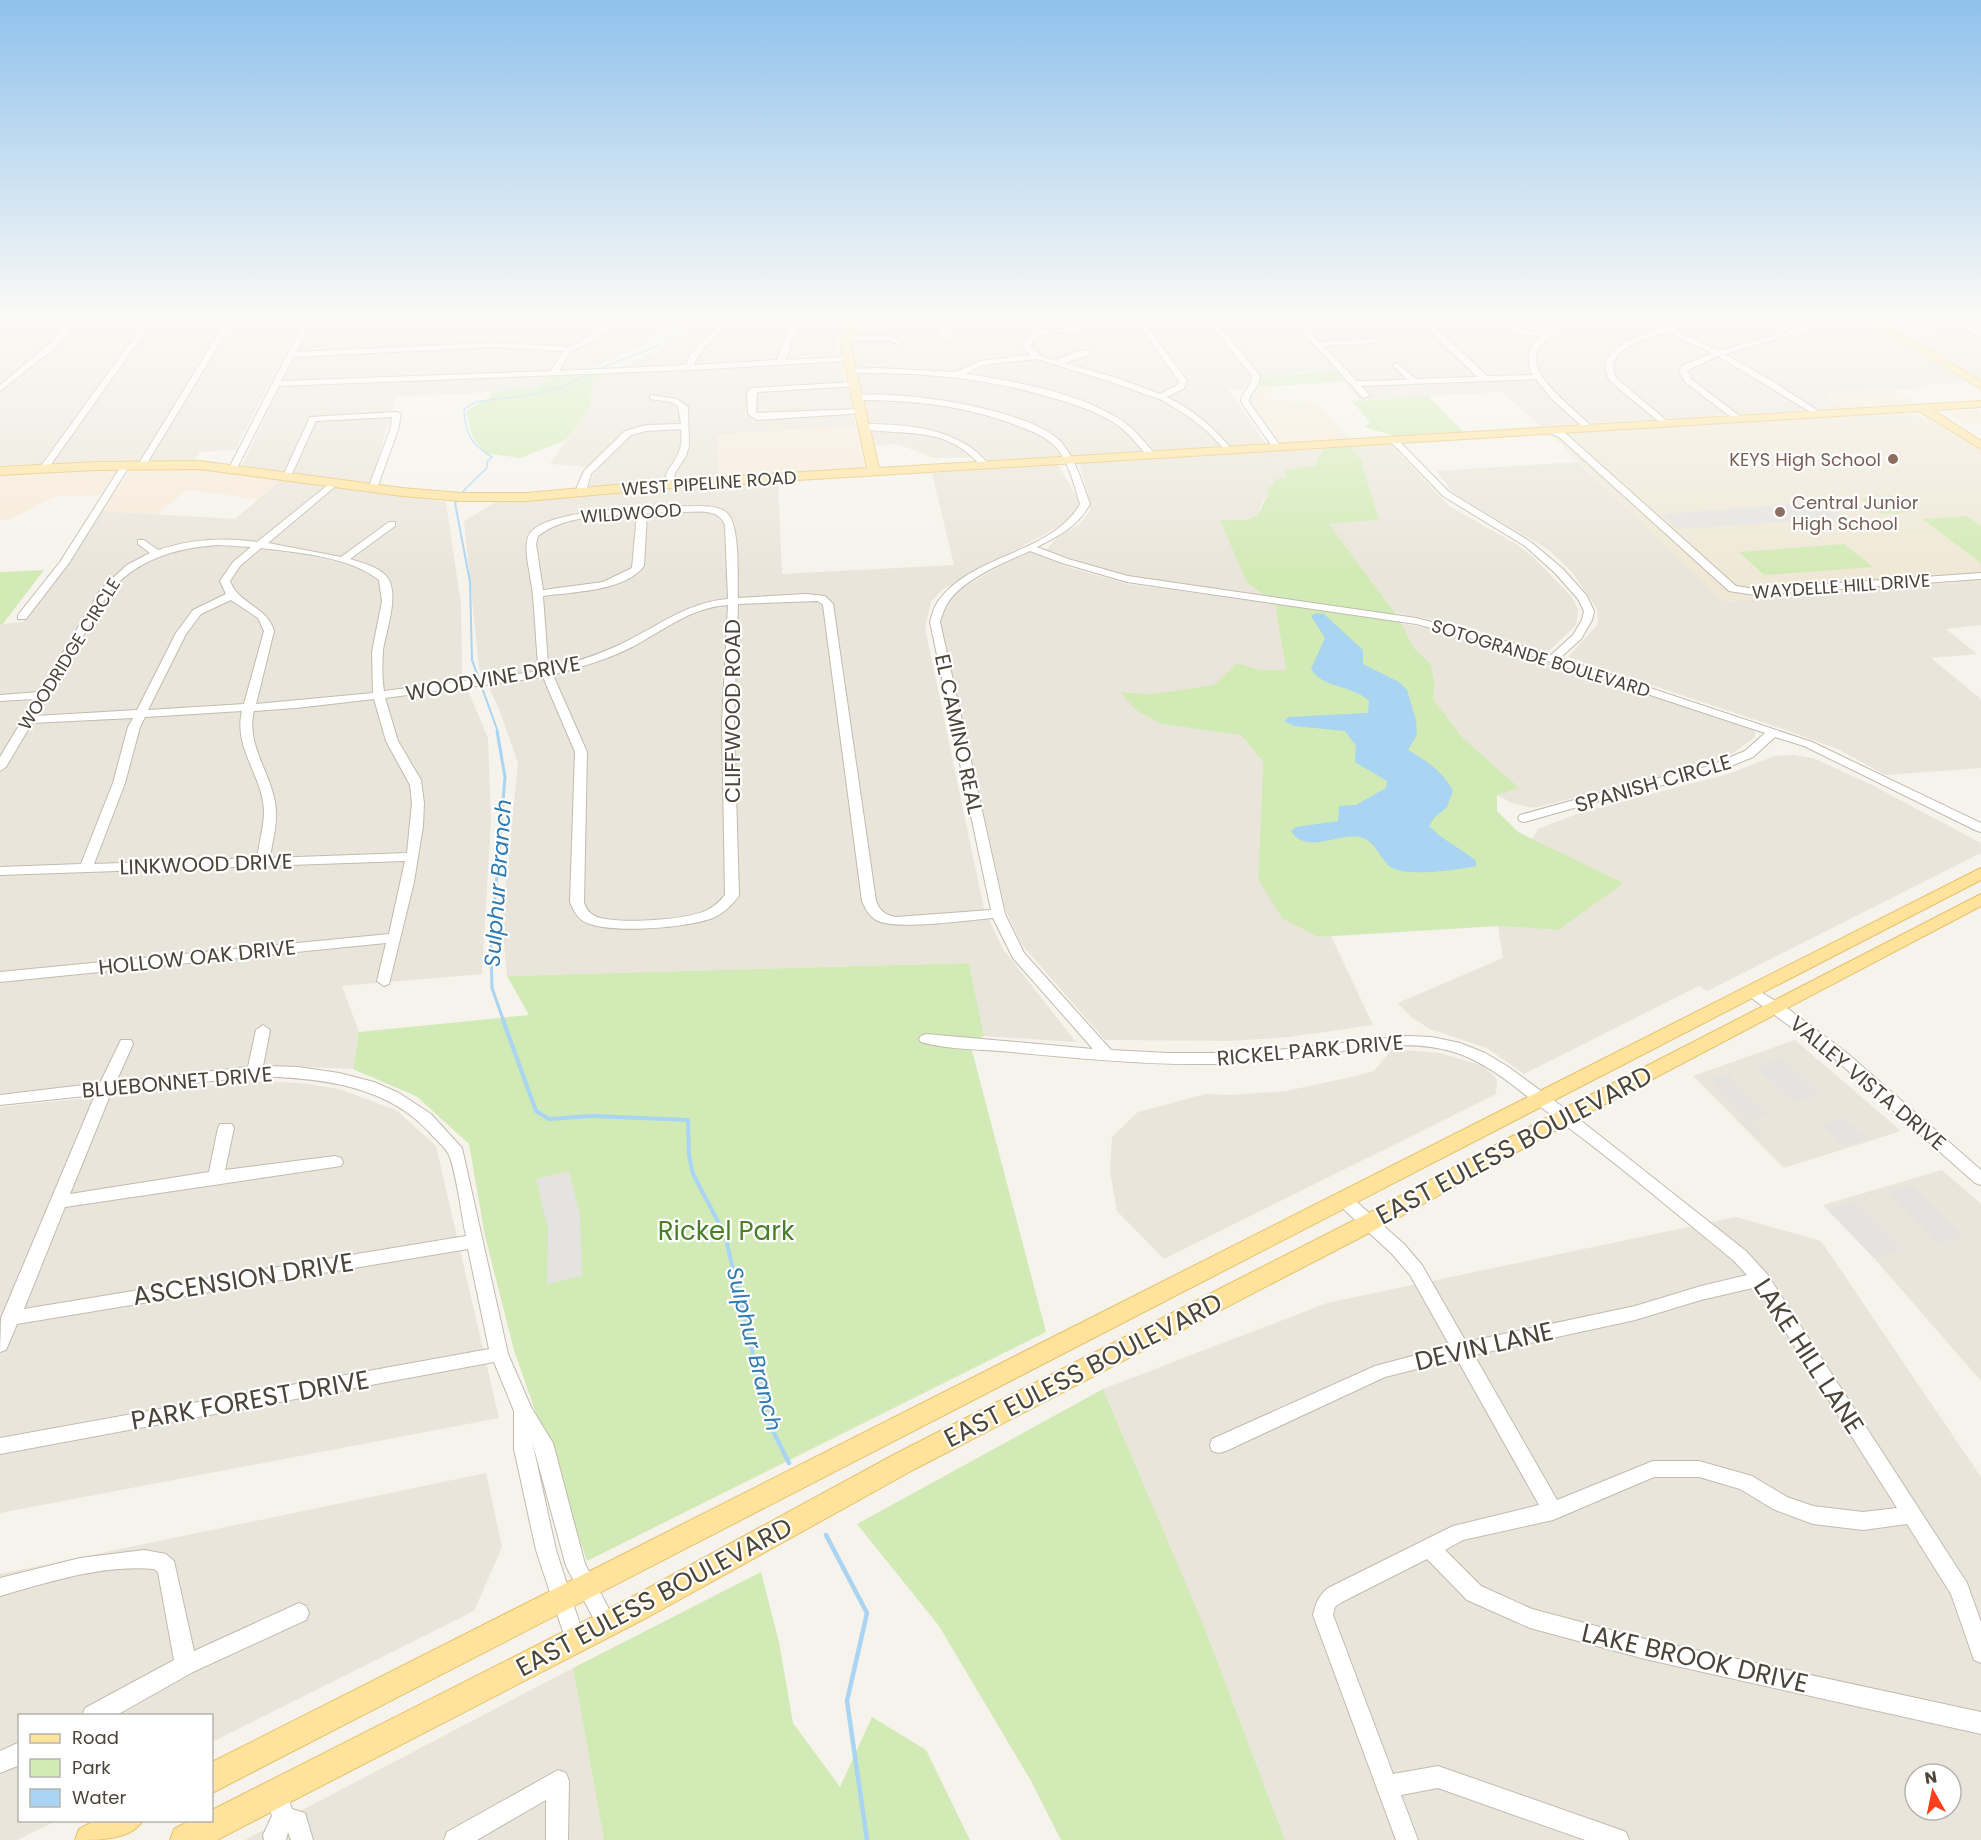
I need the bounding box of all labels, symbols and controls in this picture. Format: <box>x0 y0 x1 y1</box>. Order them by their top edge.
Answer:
place label: KEYS High School <box>1729 447 1881 472</box>
marker: KEYS High School <box>1886 452 1900 466</box>
street label: WEST PIPELINE ROAD <box>621 464 797 502</box>
place label: Central Junior High School <box>1792 490 1919 536</box>
street label: WILDWOOD <box>580 497 682 529</box>
marker: Central Junior High School <box>1773 505 1787 519</box>
street label: WAYDELLE HILL DRIVE <box>1751 567 1931 605</box>
street label: WOODRIDGE CIRCLE <box>12 573 126 735</box>
street label: SOTOGRANDE BOULEVARD <box>1429 613 1653 703</box>
street label: CLIFFWOOD ROAD <box>718 619 747 803</box>
street label: WOODVINE DRIVE <box>404 648 582 708</box>
street label: EL CAMINO REAL <box>928 651 990 817</box>
street label: SPANISH CIRCLE <box>1572 747 1734 819</box>
water label: Sulphur Branch <box>477 798 519 968</box>
street label: LINKWOOD DRIVE <box>119 846 293 882</box>
street label: HOLLOW OAK DRIVE <box>97 932 297 982</box>
street label: VALLEY VISTA DRIVE <box>1784 1009 1952 1157</box>
street label: RICKEL PARK DRIVE <box>1215 1027 1405 1073</box>
street label: EAST EULESS BOULEVARD <box>1370 1057 1658 1233</box>
street label: BLUEBONNET DRIVE <box>80 1059 274 1105</box>
park label: Rickel Park <box>658 1213 795 1249</box>
street label: ASCENSION DRIVE <box>130 1244 356 1314</box>
water label: Sulphur Branch <box>719 1264 789 1434</box>
street label: LAKE HILL LANE <box>1745 1271 1873 1441</box>
street label: EAST EULESS BOULEVARD <box>938 1284 1228 1456</box>
street label: DEVIN LANE <box>1411 1313 1557 1379</box>
street label: PARK FOREST DRIVE <box>128 1361 372 1439</box>
street label: EAST EULESS BOULEVARD <box>510 1509 798 1685</box>
street label: LAKE BROOK DRIVE <box>1578 1614 1812 1702</box>
legend <box>18 1714 213 1822</box>
text: Road <box>72 1725 119 1750</box>
text: Park <box>72 1755 111 1780</box>
north arrow <box>1903 1762 1963 1822</box>
text: N <box>1923 1765 1938 1790</box>
text: Water <box>72 1785 126 1810</box>

